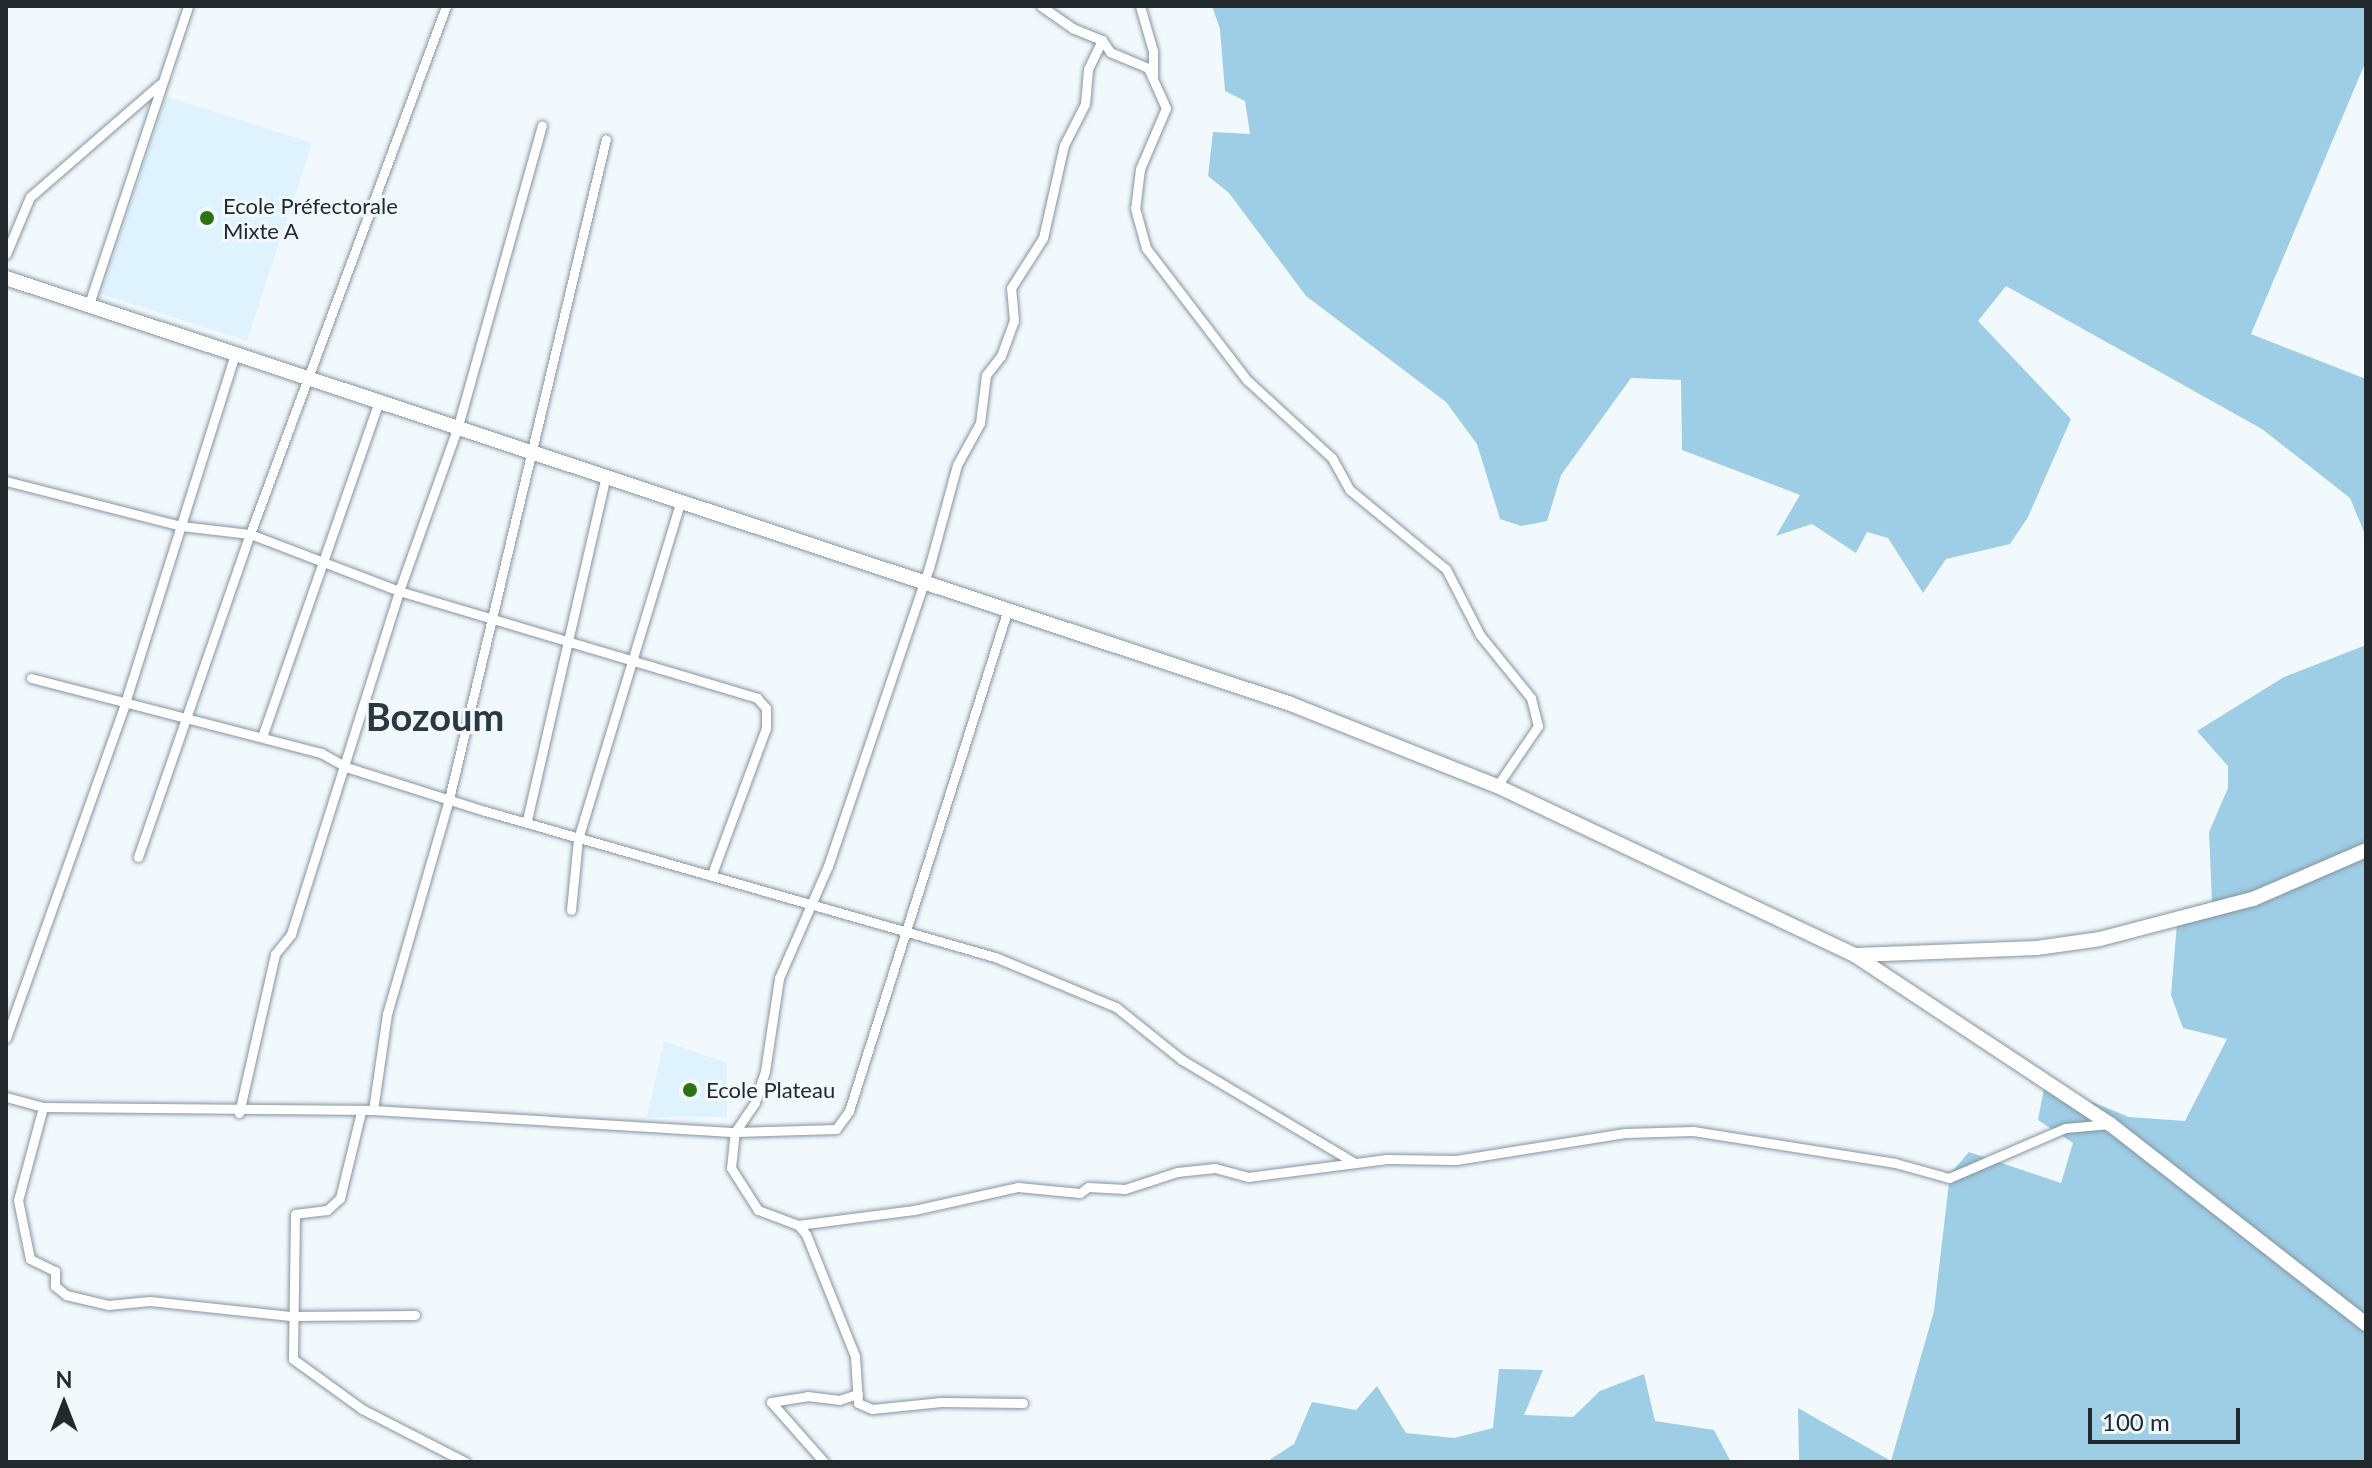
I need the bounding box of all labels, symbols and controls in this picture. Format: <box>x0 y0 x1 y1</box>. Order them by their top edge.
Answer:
place label: Ecole Préfectorale Mixte A <box>223 192 398 244</box>
marker: Ecole Préfectorale Mixte A <box>198 209 216 227</box>
district label: Bozoum <box>366 694 504 740</box>
place label: Ecole Plateau <box>706 1077 835 1103</box>
marker: Ecole Plateau <box>681 1081 699 1099</box>
north arrow <box>24 1364 104 1444</box>
text: N <box>56 1366 72 1393</box>
scale bar <box>2092 1392 2244 1442</box>
text: 100 m <box>2102 1407 2170 1436</box>

